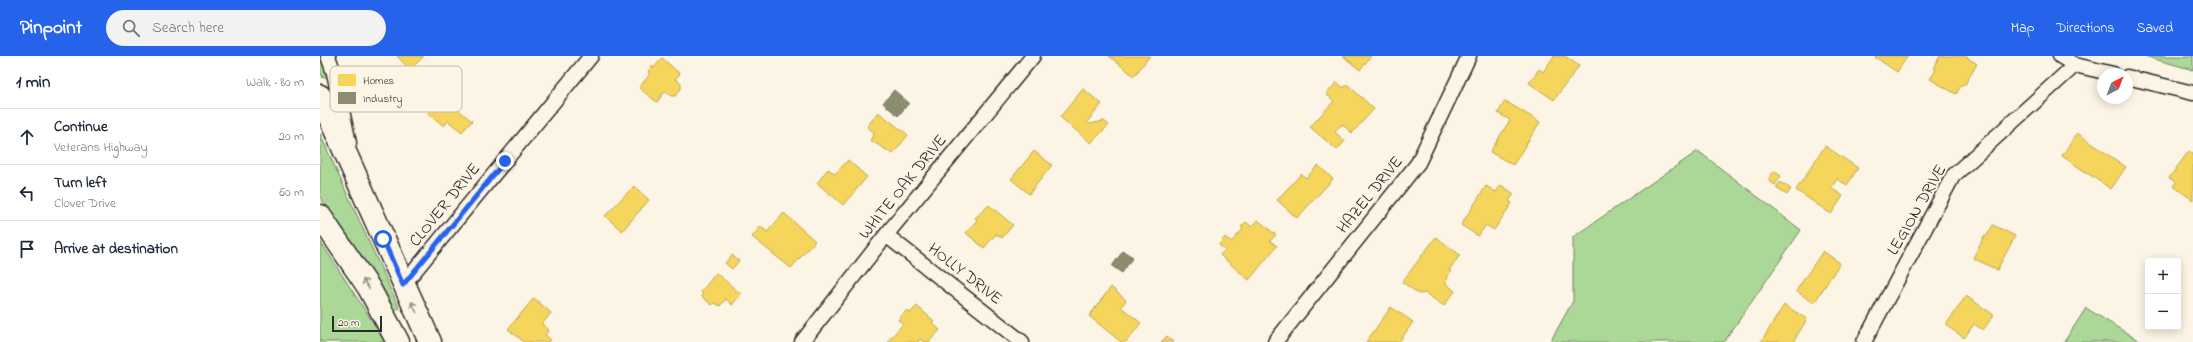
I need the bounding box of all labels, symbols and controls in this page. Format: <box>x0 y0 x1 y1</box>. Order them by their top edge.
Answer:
search box <box>106 10 386 46</box>
text: Pinpoint <box>20 15 82 42</box>
icon: search <box>120 17 142 39</box>
text: Search here <box>152 17 224 39</box>
text: Map <box>2011 18 2034 39</box>
text: Directions <box>2056 18 2114 39</box>
text: Saved <box>2136 18 2173 39</box>
legend <box>330 66 462 112</box>
north arrow <box>2097 68 2133 104</box>
text: 1 min <box>16 70 50 95</box>
text: Walk · 80 m <box>246 73 304 92</box>
text: Homes <box>363 73 395 89</box>
text: Industry <box>363 91 402 108</box>
text: Continue <box>54 116 108 138</box>
icon: ahead <box>16 126 38 148</box>
text: 20 m <box>279 127 304 146</box>
street label: WHITE OAK DRIVE <box>853 129 953 245</box>
text: Veterans Highway <box>54 138 148 157</box>
street label: HAZEL DRIVE <box>1331 151 1409 239</box>
route end <box>496 152 514 170</box>
street label: CLOVER DRIVE <box>403 158 487 252</box>
street label: LEGION DRIVE <box>1881 160 1953 260</box>
text: Turn left <box>54 172 107 194</box>
icon: left <box>16 182 38 204</box>
text: 60 m <box>279 183 304 202</box>
text: Clover Drive <box>54 194 116 213</box>
route start <box>374 230 392 248</box>
street label: HOLLY DRIVE <box>922 237 1008 311</box>
icon: arrive <box>16 238 38 260</box>
text: Arrive at destination <box>54 238 178 260</box>
map controls <box>2145 258 2181 330</box>
button: + <box>2145 258 2181 294</box>
one-way arrow <box>361 278 370 289</box>
button: − <box>2145 294 2181 330</box>
one-way arrow <box>410 301 417 313</box>
scale bar <box>332 314 382 333</box>
text: 20 m <box>338 315 360 331</box>

